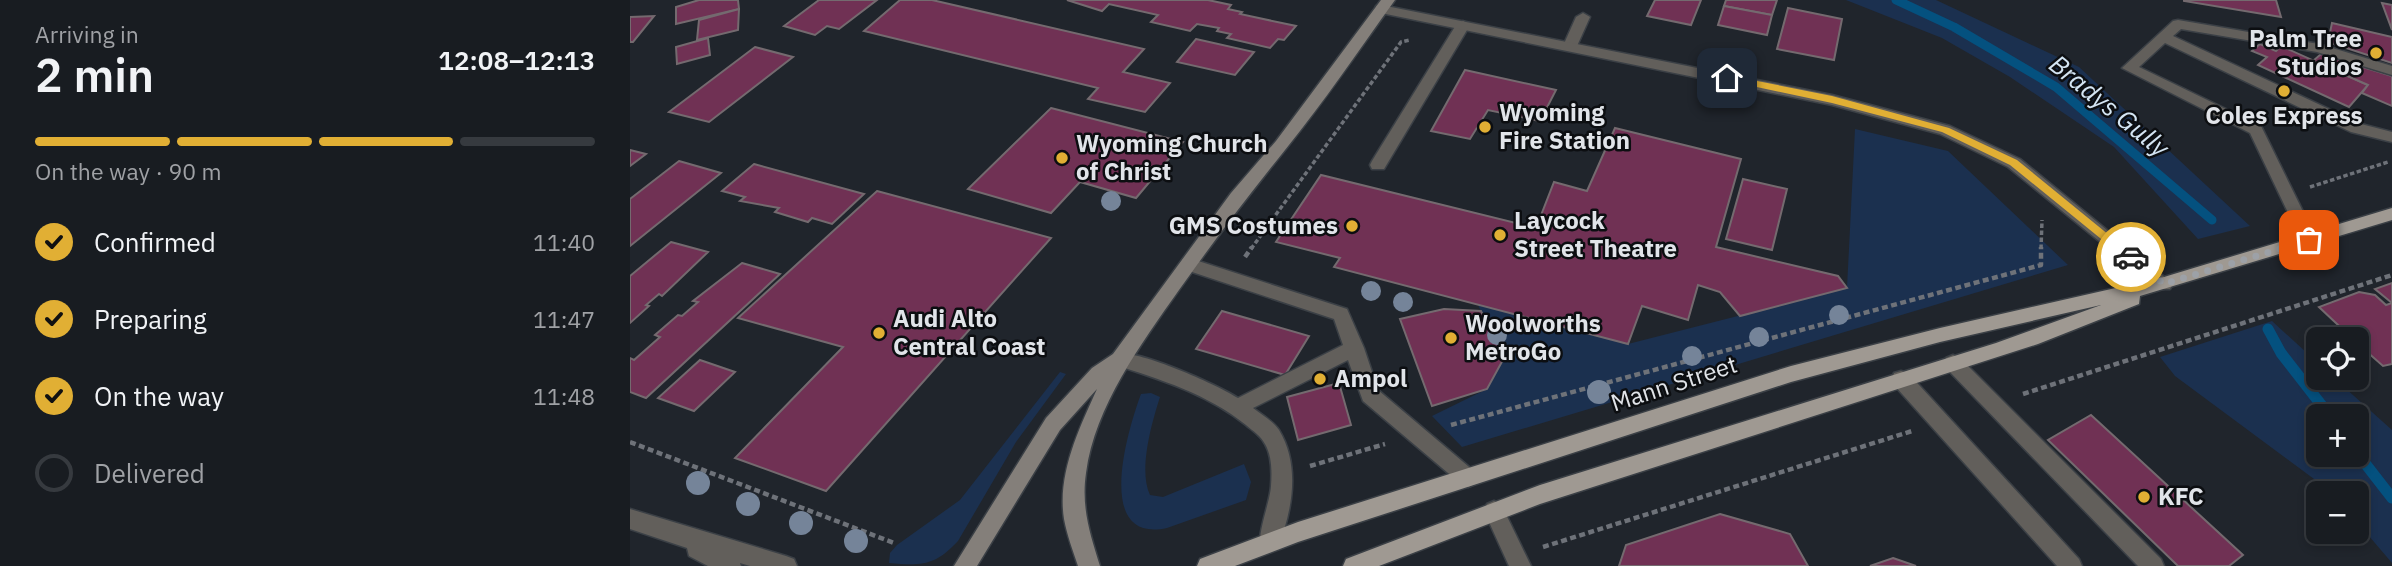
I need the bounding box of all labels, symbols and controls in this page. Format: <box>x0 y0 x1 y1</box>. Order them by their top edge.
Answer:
text: Arriving in <box>35 19 139 49</box>
place label: Palm Tree Studios <box>2249 22 2362 82</box>
text: 12:08–12:13 <box>438 43 595 77</box>
text: 2 min <box>35 45 154 105</box>
marker: Palm Tree Studios <box>2368 45 2384 61</box>
water label: Bradys Gully <box>2043 47 2178 165</box>
pin <box>1697 48 1757 108</box>
icon: home <box>1708 59 1746 97</box>
marker: Coles Express <box>2276 83 2292 99</box>
place label: Wyoming Fire Station <box>1499 96 1630 156</box>
place label: Coles Express <box>2205 99 2363 131</box>
marker: Wyoming Fire Station <box>1477 119 1493 135</box>
place label: Wyoming Church of Christ <box>1076 127 1268 187</box>
marker: Wyoming Church of Christ <box>1054 150 1070 166</box>
text: On the way · 90 m <box>35 156 222 186</box>
place label: Laycock Street Theatre <box>1514 204 1677 264</box>
place label: GMS Costumes <box>1169 209 1338 241</box>
pin <box>2279 210 2339 270</box>
marker: GMS Costumes <box>1344 218 1360 234</box>
icon: bag <box>2290 221 2328 259</box>
courier <box>2096 222 2166 292</box>
icon: check <box>35 223 73 261</box>
text: Confirmed <box>94 225 216 259</box>
text: 11:40 <box>533 227 595 257</box>
marker: Laycock Street Theatre <box>1492 227 1508 243</box>
icon: car <box>2112 238 2150 276</box>
icon: check <box>35 300 73 338</box>
text: Preparing <box>94 302 207 336</box>
place label: Audi Alto Central Coast <box>893 302 1045 362</box>
text: 11:47 <box>533 304 595 334</box>
place label: Woolworths MetroGo <box>1465 307 1601 367</box>
marker: Audi Alto Central Coast <box>871 325 887 341</box>
map controls <box>2306 327 2369 544</box>
button: locate <box>2306 327 2369 390</box>
marker: Woolworths MetroGo <box>1443 330 1459 346</box>
street label: Mann Street <box>1606 348 1741 419</box>
place label: Ampol <box>1334 362 1407 394</box>
marker: Ampol <box>1312 371 1328 387</box>
icon: check <box>35 377 73 415</box>
text: On the way <box>94 379 224 413</box>
text: 11:48 <box>533 381 595 411</box>
button: + <box>2306 404 2369 467</box>
text: Delivered <box>94 456 205 490</box>
place label: KFC <box>2158 480 2204 512</box>
button: − <box>2306 481 2369 544</box>
marker: KFC <box>2136 489 2152 505</box>

